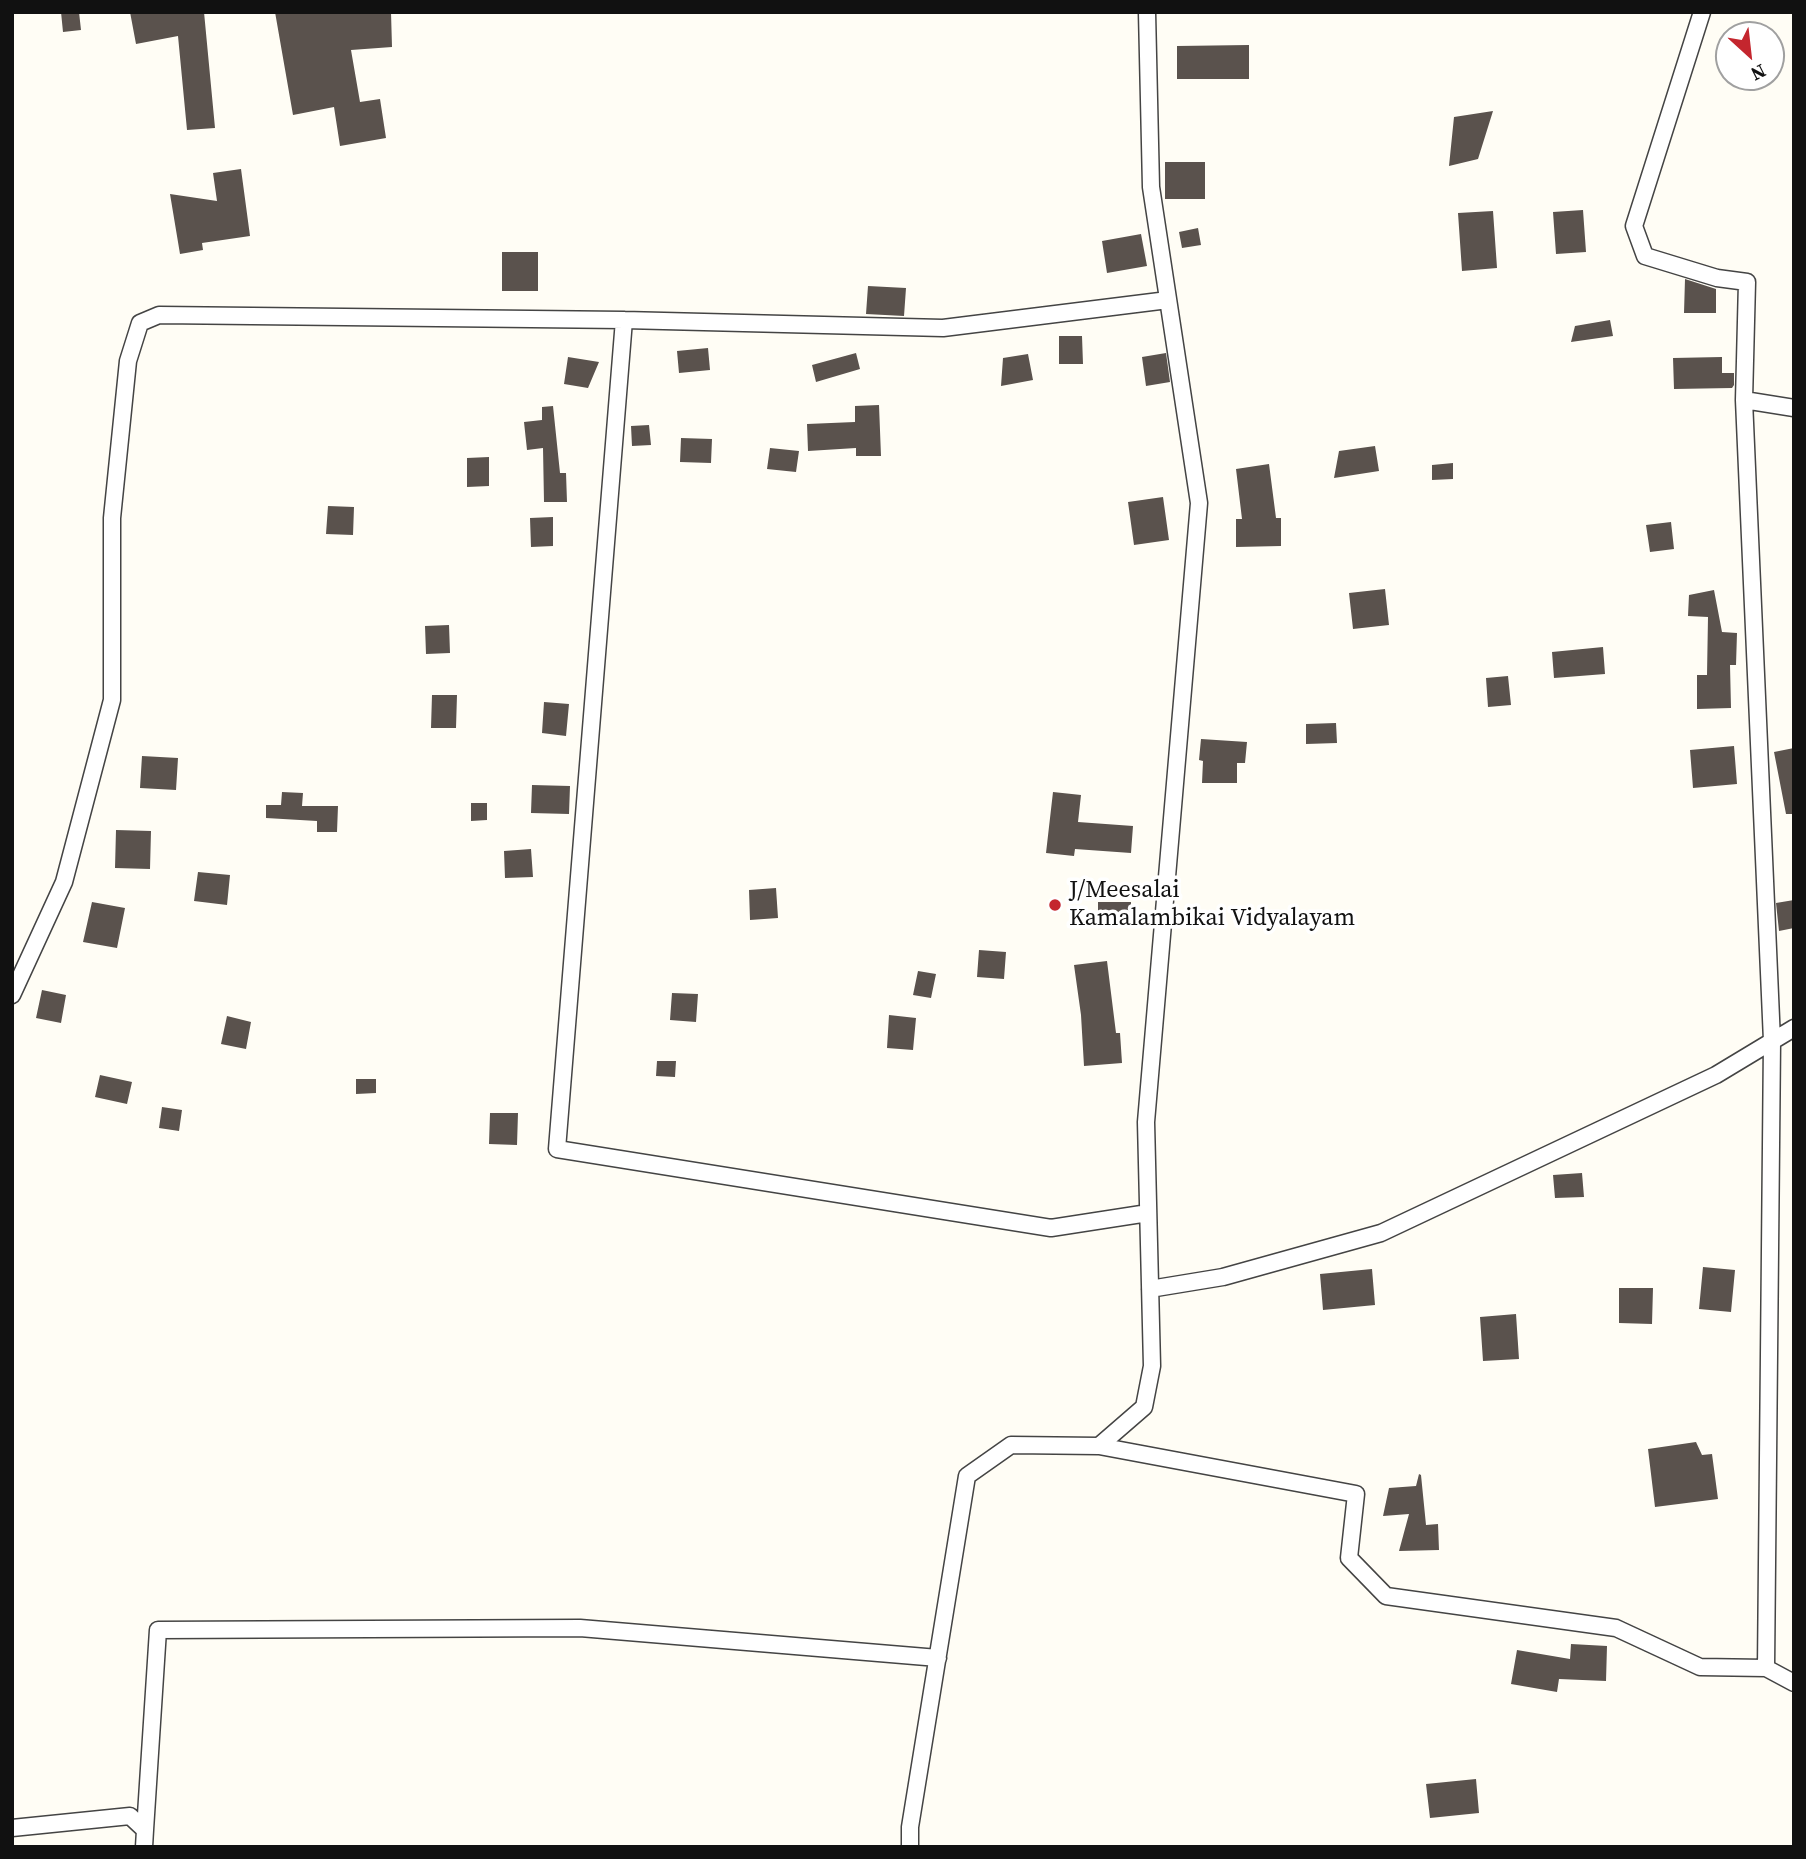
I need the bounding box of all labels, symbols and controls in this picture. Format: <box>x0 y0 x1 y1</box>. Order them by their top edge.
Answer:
north arrow <box>1715 21 1785 91</box>
text: N <box>1747 58 1771 88</box>
place label: J/Meesalai Kamalambikai Vidyalayam <box>1069 877 1355 933</box>
marker: J/Meesalai Kamalambikai Vidyalayam <box>1047 897 1063 913</box>

